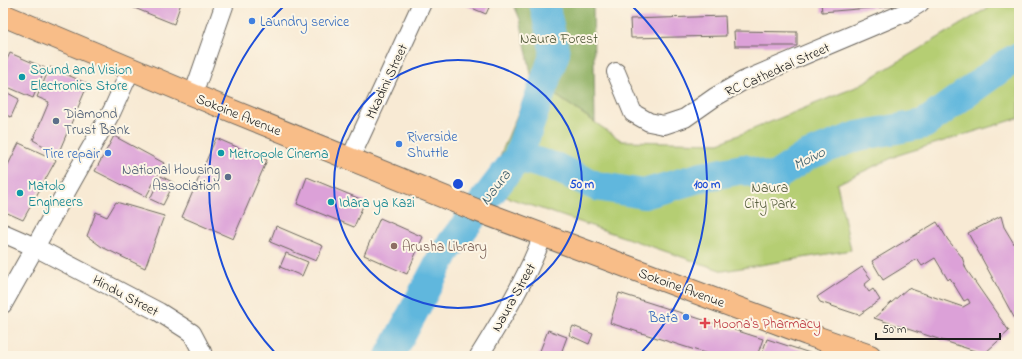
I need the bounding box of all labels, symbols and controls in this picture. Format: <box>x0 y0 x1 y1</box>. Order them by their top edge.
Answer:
place label: Laundry service <box>260 12 350 34</box>
marker: Laundry service <box>247 16 257 26</box>
park label: Naura Forest <box>520 29 598 50</box>
street label: RC Cathedral Street <box>722 38 834 103</box>
street label: Mkadini Street <box>361 40 414 123</box>
place label: Sound and Vision Electronics Store <box>30 60 132 97</box>
marker: Sound and Vision Electronics Store <box>17 72 27 82</box>
street label: Sokoine Avenue <box>193 89 285 142</box>
place label: Diamond Trust Bank <box>63 104 131 141</box>
marker: Diamond Trust Bank <box>51 116 61 126</box>
place label: Riverside Shuttle <box>407 127 458 164</box>
marker: Riverside Shuttle <box>394 139 404 149</box>
water label: Moivo <box>790 141 830 176</box>
place label: Tire repair <box>43 144 101 165</box>
place label: Metropole Cinema <box>229 144 329 165</box>
marker: Tire repair <box>103 148 113 158</box>
marker: Metropole Cinema <box>216 148 226 158</box>
place label: National Housing Association <box>122 160 220 197</box>
water label: Naura <box>475 165 517 210</box>
marker: National Housing Association <box>223 172 233 182</box>
place label: Matolo Engineers <box>28 176 83 214</box>
text: 50 m <box>570 176 595 194</box>
text: 100 m <box>694 176 721 194</box>
centre of rings <box>451 177 465 191</box>
park label: Naura City Park <box>744 178 797 216</box>
marker: Matolo Engineers <box>15 188 25 198</box>
place label: Idara ya Kazi <box>339 193 415 215</box>
marker: Idara ya Kazi <box>326 197 336 207</box>
place label: Arusha Library <box>402 237 487 259</box>
marker: Arusha Library <box>389 241 399 251</box>
street label: Naura Street <box>487 259 542 336</box>
street label: Sokoine Avenue <box>635 263 728 314</box>
street label: Hindu Street <box>89 270 162 323</box>
place label: Bata <box>648 308 678 329</box>
marker: Bata <box>681 312 691 322</box>
place label: Moona's Pharmacy <box>713 314 821 336</box>
scale bar <box>876 315 1000 341</box>
marker: Moona's Pharmacy <box>700 318 710 328</box>
text: 50 m <box>882 321 906 339</box>

